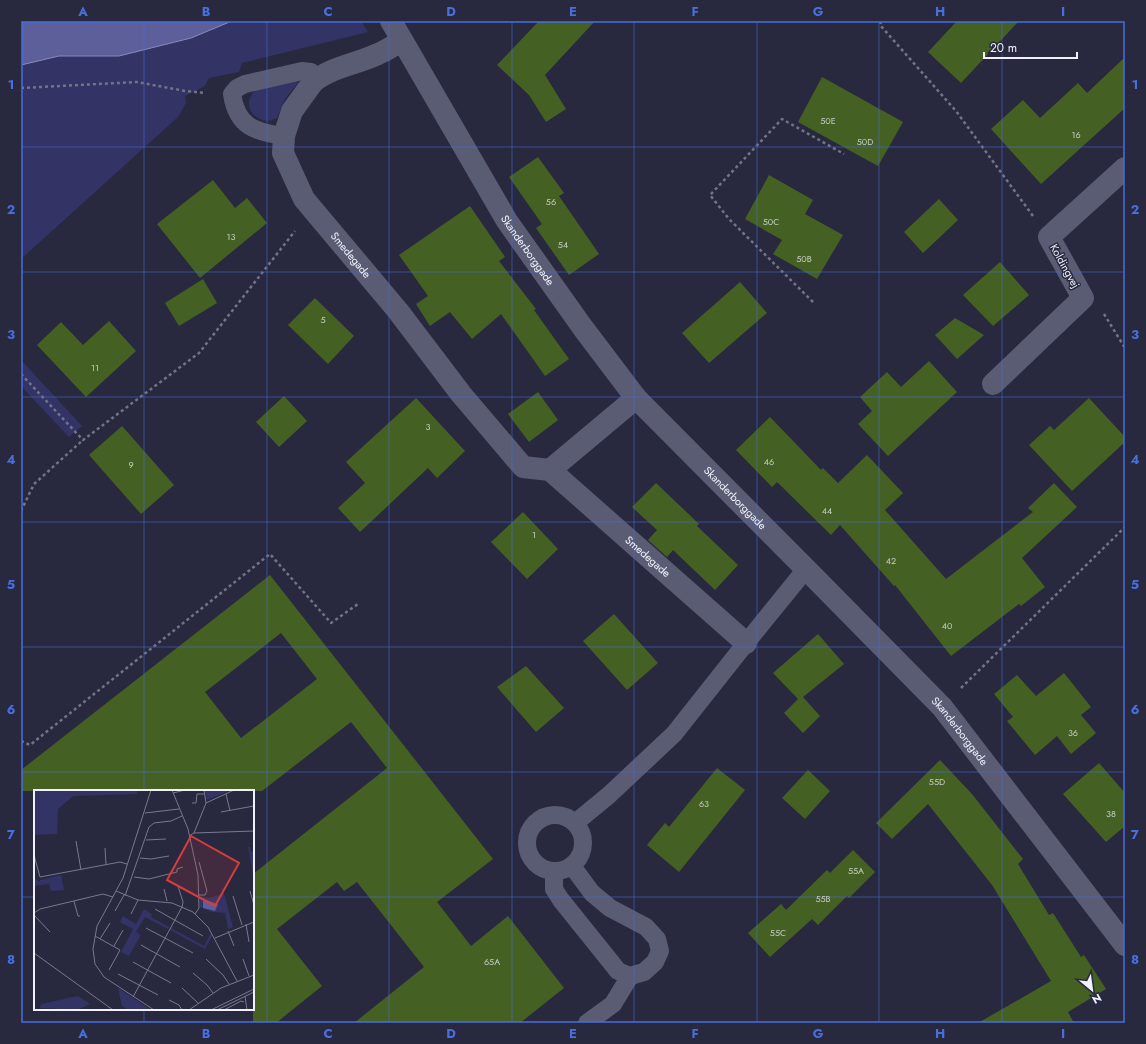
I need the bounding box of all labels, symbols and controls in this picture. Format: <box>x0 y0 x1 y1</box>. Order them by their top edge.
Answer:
text: A <box>77 2 88 21</box>
text: B <box>202 2 211 21</box>
text: C <box>323 2 333 21</box>
text: D <box>446 2 456 21</box>
text: E <box>569 2 577 21</box>
text: F <box>691 2 699 21</box>
text: G <box>813 2 824 21</box>
text: H <box>935 2 945 21</box>
text: I <box>1061 2 1065 21</box>
scale bar <box>984 34 1077 60</box>
text: 20 m <box>990 39 1017 57</box>
text: 1 <box>8 75 14 94</box>
text: 1 <box>1132 75 1138 94</box>
house number: 50E <box>820 114 836 127</box>
house number: 16 <box>1071 128 1081 141</box>
house number: 50D <box>857 135 873 148</box>
house number: 56 <box>546 195 556 208</box>
text: 2 <box>7 200 15 219</box>
text: 2 <box>1131 200 1139 219</box>
street label: Skanderborggade <box>497 212 559 289</box>
house number: 50C <box>763 215 779 228</box>
street label: Smedegade <box>327 228 375 282</box>
house number: 13 <box>227 230 236 243</box>
house number: 54 <box>558 238 568 251</box>
street label: Koldingvej <box>1046 241 1084 291</box>
house number: 50B <box>796 252 812 265</box>
house number: 5 <box>320 313 326 326</box>
text: 3 <box>7 325 15 344</box>
text: 3 <box>1131 325 1139 344</box>
house number: 11 <box>91 361 99 374</box>
house number: 3 <box>426 420 431 433</box>
text: 4 <box>6 450 16 469</box>
text: 4 <box>1130 450 1140 469</box>
house number: 46 <box>764 455 774 468</box>
house number: 9 <box>128 458 134 471</box>
street label: Skanderborggade <box>700 463 771 533</box>
house number: 44 <box>822 504 832 517</box>
house number: 1 <box>532 528 536 541</box>
street label: Smedegade <box>622 532 674 581</box>
house number: 42 <box>886 554 896 567</box>
text: 5 <box>7 575 15 594</box>
text: 5 <box>1131 575 1139 594</box>
house number: 40 <box>942 619 953 632</box>
street label: Skanderborggade <box>928 693 992 769</box>
text: 6 <box>7 700 16 719</box>
text: 6 <box>1131 700 1140 719</box>
house number: 36 <box>1068 726 1078 739</box>
house number: 55D <box>929 775 945 788</box>
inset map <box>34 790 254 1010</box>
house number: 63 <box>699 797 709 810</box>
house number: 38 <box>1106 807 1116 820</box>
text: 7 <box>7 825 15 844</box>
text: 7 <box>1131 825 1139 844</box>
house number: 55A <box>848 864 864 877</box>
house number: 55B <box>815 892 831 905</box>
house number: 55C <box>770 926 786 939</box>
text: 8 <box>7 950 15 969</box>
text: 8 <box>1131 950 1139 969</box>
house number: 65A <box>484 955 500 968</box>
north arrow <box>1072 970 1112 1010</box>
text: N <box>1089 990 1105 1008</box>
text: A <box>77 1024 88 1043</box>
text: B <box>202 1024 211 1043</box>
text: C <box>323 1024 333 1043</box>
text: D <box>446 1024 456 1043</box>
text: E <box>569 1024 577 1043</box>
text: F <box>691 1024 699 1043</box>
text: G <box>813 1024 824 1043</box>
text: H <box>935 1024 945 1043</box>
text: I <box>1061 1024 1065 1043</box>

